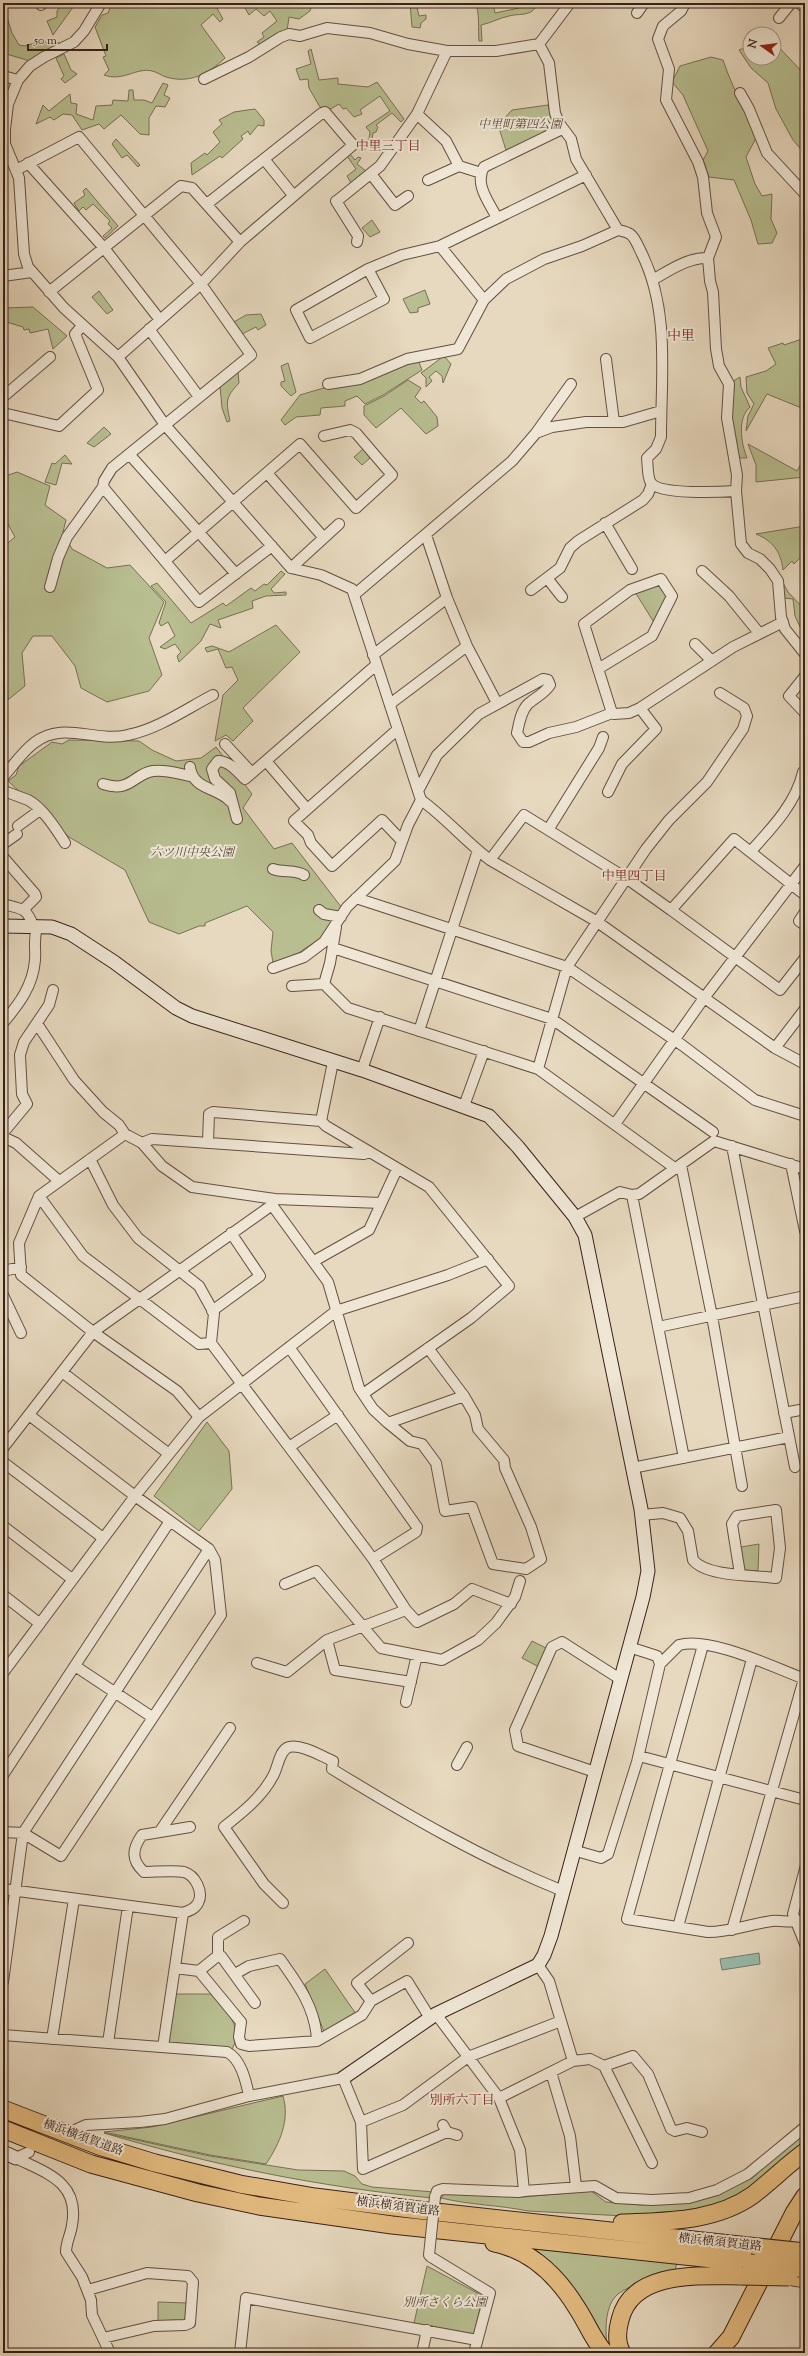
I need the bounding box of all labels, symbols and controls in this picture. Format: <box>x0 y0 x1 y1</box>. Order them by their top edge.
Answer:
scale bar <box>28 26 107 52</box>
north arrow <box>742 26 782 66</box>
text: 50 m <box>33 32 57 50</box>
text: N <box>744 37 762 51</box>
park label: 中里町第四公園 <box>478 116 564 134</box>
district label: 中里三丁目 <box>355 138 421 156</box>
district label: 中里 <box>667 327 695 347</box>
park label: 六ツ川中央公園 <box>150 844 236 862</box>
district label: 中里四丁目 <box>601 868 667 886</box>
district label: 別所六丁目 <box>429 2092 495 2110</box>
street label: 横浜横須賀道路 <box>40 2115 126 2161</box>
street label: 横浜横須賀道路 <box>355 2193 441 2221</box>
street label: 横浜横須賀道路 <box>677 2230 763 2256</box>
park label: 別所さくら公園 <box>403 2294 489 2312</box>

